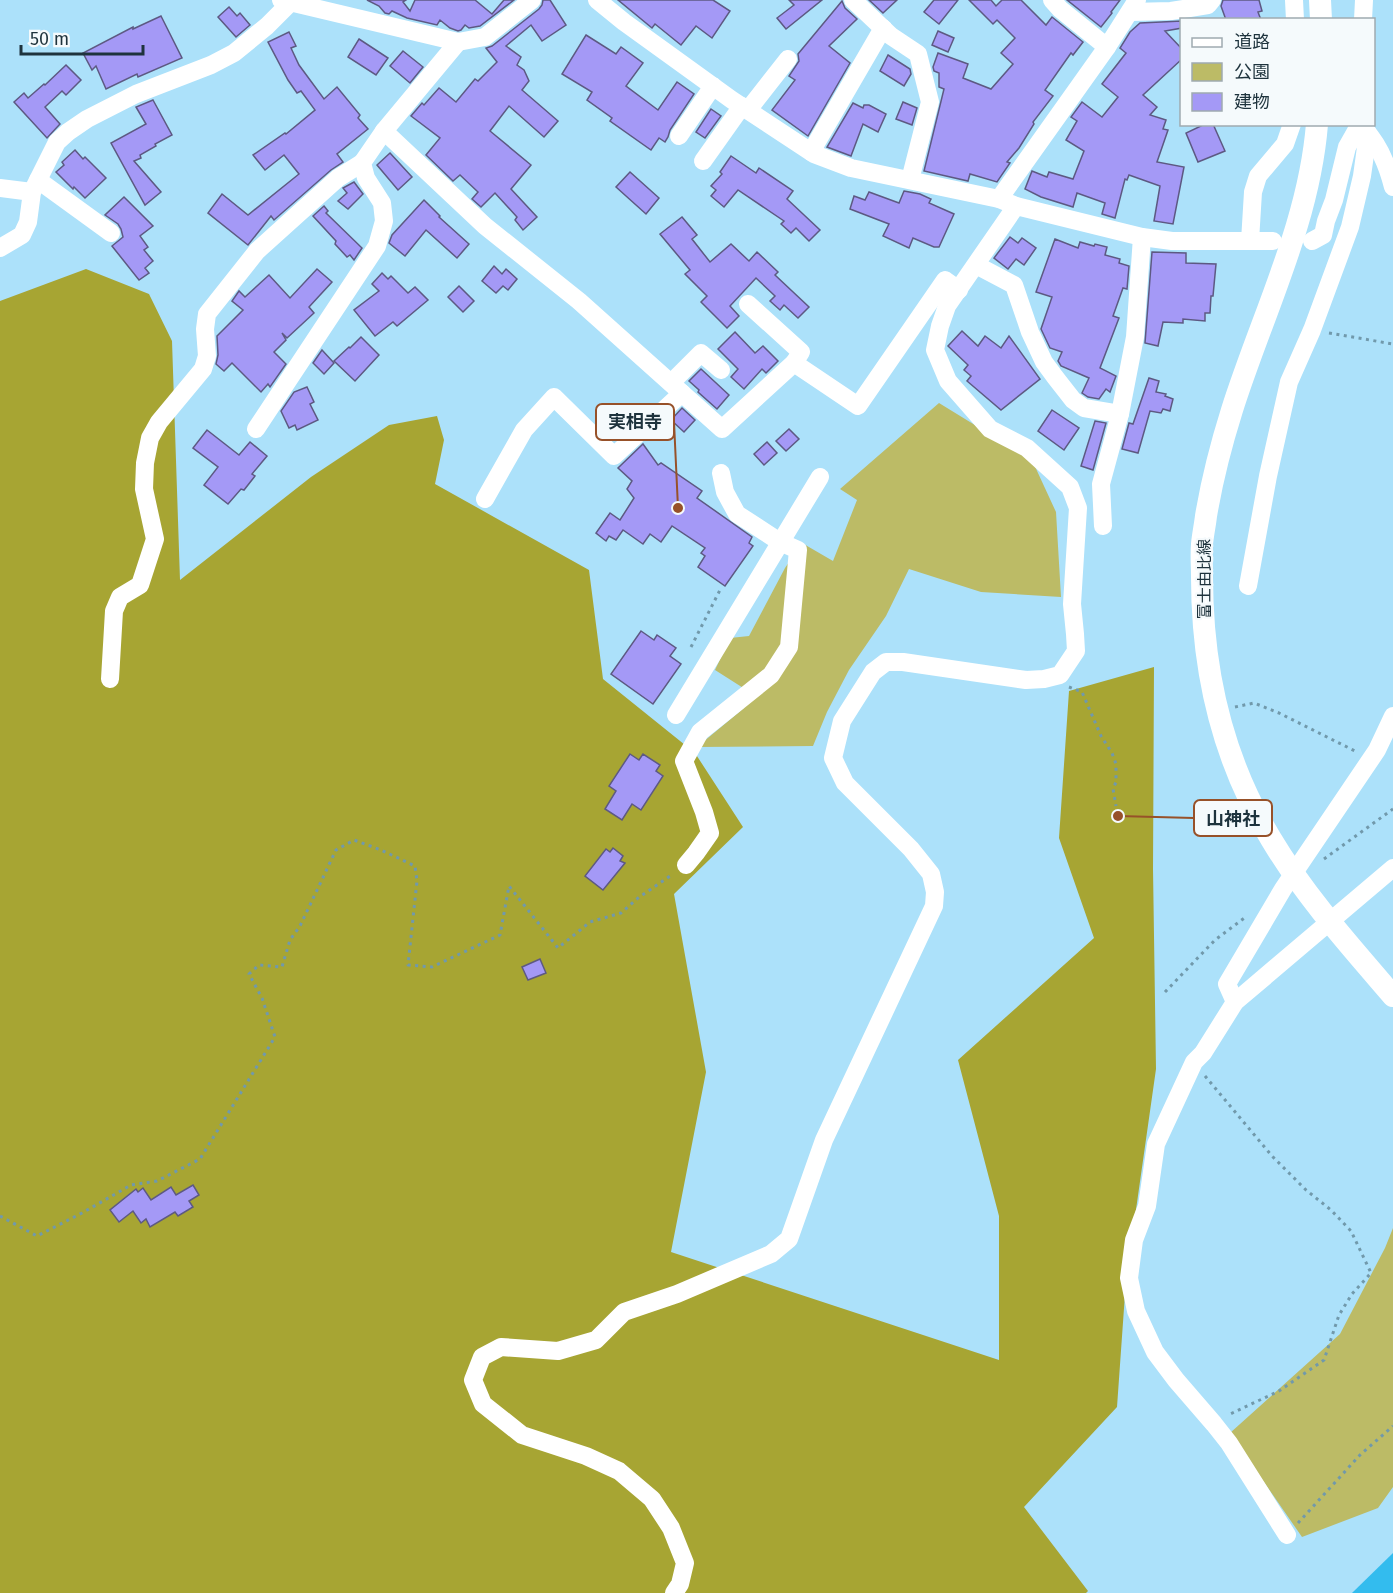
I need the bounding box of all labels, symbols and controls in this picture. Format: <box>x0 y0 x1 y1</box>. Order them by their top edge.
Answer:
scale bar <box>21 18 142 56</box>
legend <box>1180 18 1375 126</box>
text: 50 m <box>30 28 69 50</box>
text: 道路 <box>1234 31 1270 53</box>
text: 公園 <box>1234 61 1270 83</box>
text: 建物 <box>1234 91 1270 113</box>
callout: 実相寺 <box>596 404 674 440</box>
text: 実相寺 <box>608 411 662 433</box>
street label: 富士由比線 <box>1195 539 1214 619</box>
callout: 山神社 <box>1194 800 1272 836</box>
text: 山神社 <box>1206 808 1260 830</box>

